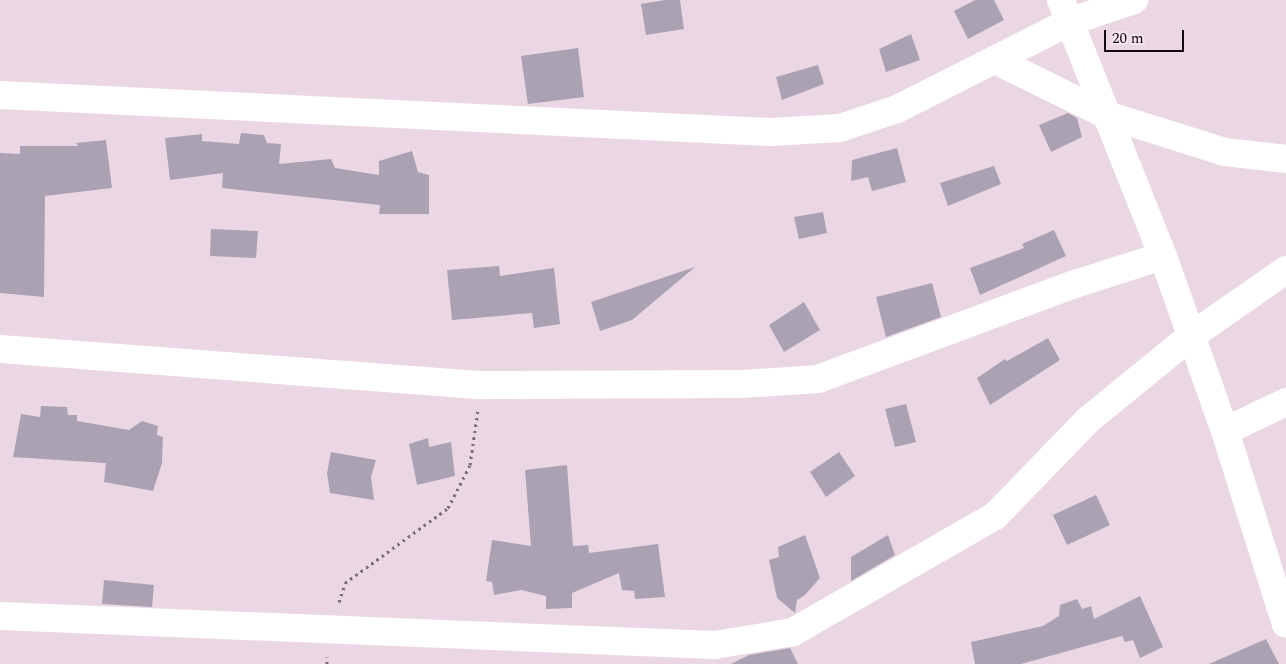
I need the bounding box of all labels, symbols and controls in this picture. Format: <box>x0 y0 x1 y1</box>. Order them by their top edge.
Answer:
scale bar <box>1106 20 1186 52</box>
text: 20 m <box>1112 27 1144 50</box>

